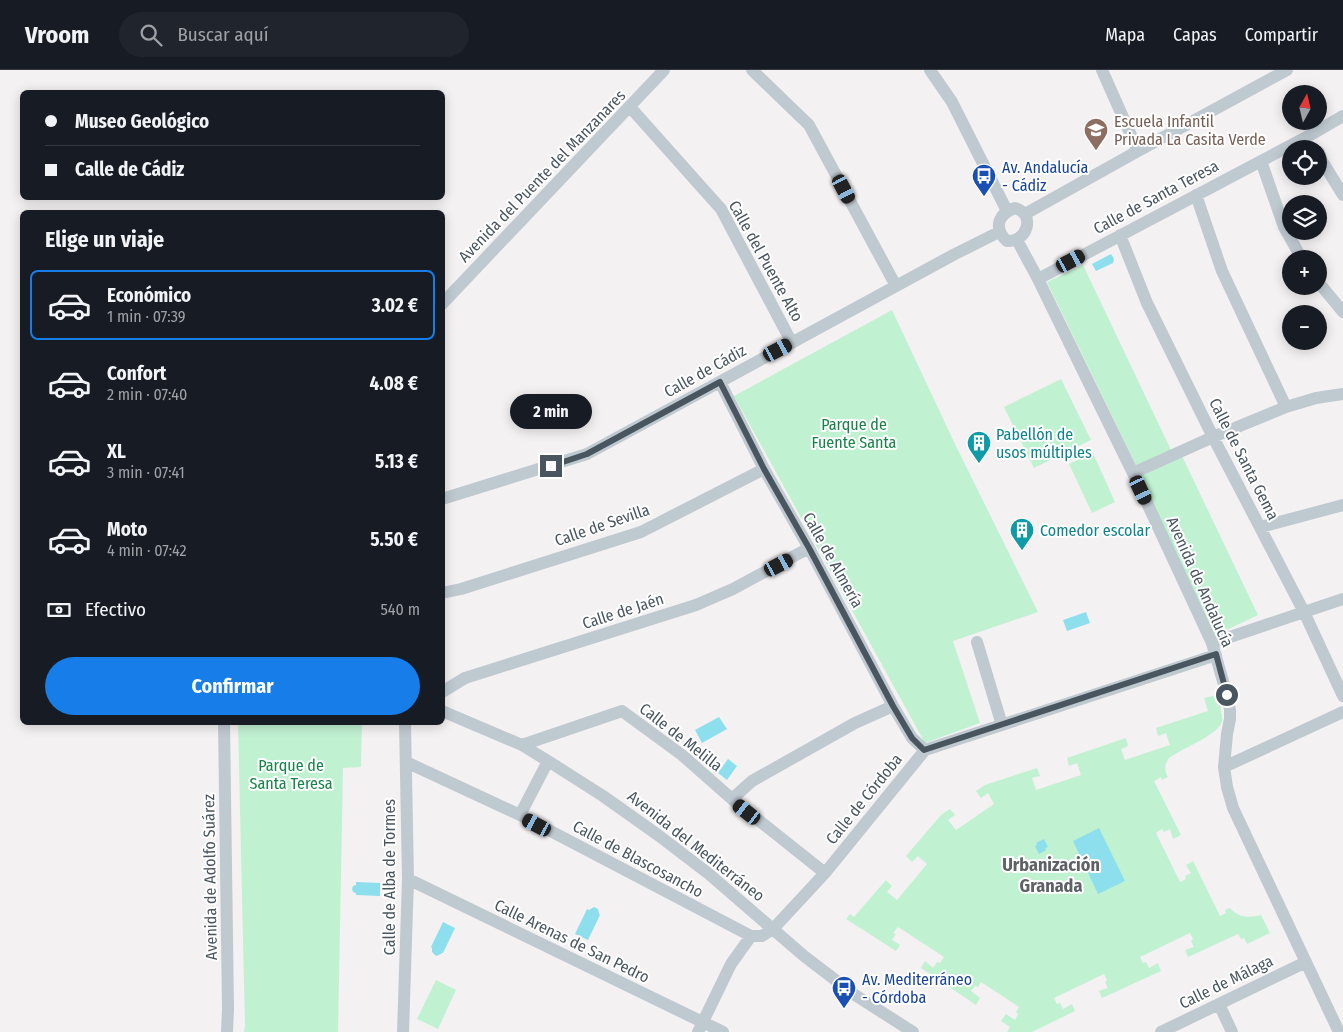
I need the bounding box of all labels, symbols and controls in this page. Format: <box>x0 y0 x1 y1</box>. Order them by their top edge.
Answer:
search box <box>119 12 469 57</box>
text: Vroom <box>25 21 89 49</box>
icon: search <box>137 21 165 49</box>
text: Buscar aquí <box>177 23 268 46</box>
text: Mapa <box>1105 24 1145 46</box>
text: Capas <box>1173 24 1217 46</box>
text: Compartir <box>1245 24 1318 46</box>
north arrow <box>1282 85 1328 130</box>
map controls <box>1282 85 1327 350</box>
street label: Avenida del Puente del Manzanares <box>455 86 630 266</box>
text: Museo Geológico <box>75 110 209 133</box>
place label: Escuela Infantil Privada La Casita Verde <box>1114 112 1266 149</box>
school or university icon: Escuela Infantil Privada La Casita Verde <box>1083 117 1109 151</box>
button: locate <box>1282 140 1327 185</box>
street label: Calle de Santa Teresa <box>1090 156 1222 238</box>
text: Calle de Cádiz <box>75 158 184 181</box>
place label: Av. Andalucía - Cádiz <box>1002 158 1089 195</box>
bus stop icon: Av. Andalucía - Cádiz <box>971 163 997 197</box>
car <box>830 172 857 206</box>
button: layers <box>1282 195 1327 240</box>
street label: Calle del Puente Alto <box>725 197 807 325</box>
text: Elige un viaje <box>45 226 164 253</box>
car <box>1054 247 1087 275</box>
button: + <box>1282 250 1327 295</box>
icon: car <box>47 283 92 328</box>
text: Económico <box>107 284 191 307</box>
text: 3.02 € <box>372 294 418 317</box>
button: − <box>1282 305 1327 350</box>
text: 1 min · 07:39 <box>107 307 186 326</box>
car <box>761 336 794 364</box>
street label: Calle de Cádiz <box>661 341 749 401</box>
icon: car <box>47 361 92 406</box>
text: Confort <box>107 362 167 385</box>
text: 4.08 € <box>370 372 418 395</box>
text: 2 min · 07:40 <box>107 385 187 404</box>
callout: 2 min <box>510 394 592 428</box>
street label: Calle de Santa Gema <box>1205 395 1283 523</box>
text: 2 min <box>533 402 569 421</box>
park label: Parque de Fuente Santa <box>812 415 897 452</box>
place label: Pabellón de usos múltiples <box>996 425 1092 462</box>
building icon: Pabellón de usos múltiples <box>966 430 992 464</box>
icon: car <box>47 439 92 484</box>
text: XL <box>107 440 126 463</box>
text: 5.13 € <box>375 450 418 473</box>
route end <box>540 455 562 477</box>
text: 3 min · 07:41 <box>107 463 185 482</box>
car <box>1127 473 1154 507</box>
street label: Calle de Sevilla <box>552 500 652 550</box>
street label: Calle de Almería <box>799 509 867 611</box>
street label: Avenida de Andalucía <box>1163 514 1237 650</box>
icon: car <box>47 517 92 562</box>
building icon: Comedor escolar <box>1009 517 1035 551</box>
text: Moto <box>107 518 147 541</box>
place label: Comedor escolar <box>1040 521 1150 540</box>
text: 5.50 € <box>370 528 418 551</box>
text: 4 min · 07:42 <box>107 541 187 560</box>
car <box>762 551 795 579</box>
street label: Calle de Jaén <box>580 589 666 633</box>
icon: cash <box>45 596 73 624</box>
text: Efectivo <box>85 598 146 621</box>
text: 540 m <box>381 600 420 619</box>
button: Confirmar <box>45 657 420 715</box>
route start <box>1216 684 1238 706</box>
street label: Calle de Melilla <box>636 699 726 775</box>
street label: Calle de Córdoba <box>822 750 906 848</box>
park label: Parque de Santa Teresa <box>250 756 333 793</box>
street label: Avenida del Mediterráneo <box>624 787 768 905</box>
street label: Avenida de Adolfo Suárez <box>199 794 221 960</box>
car <box>730 797 763 827</box>
street label: Calle de Alba de Tormes <box>380 799 399 955</box>
car <box>520 811 553 839</box>
street label: Calle de Blascosancho <box>570 817 706 901</box>
district label: Urbanización Granada <box>1002 854 1100 897</box>
street label: Calle Arenas de San Pedro <box>491 895 653 987</box>
street label: Calle de Málaga <box>1176 951 1276 1013</box>
place label: Av. Mediterráneo - Córdoba <box>862 970 972 1007</box>
bus stop icon: Av. Mediterráneo - Córdoba <box>831 975 857 1009</box>

